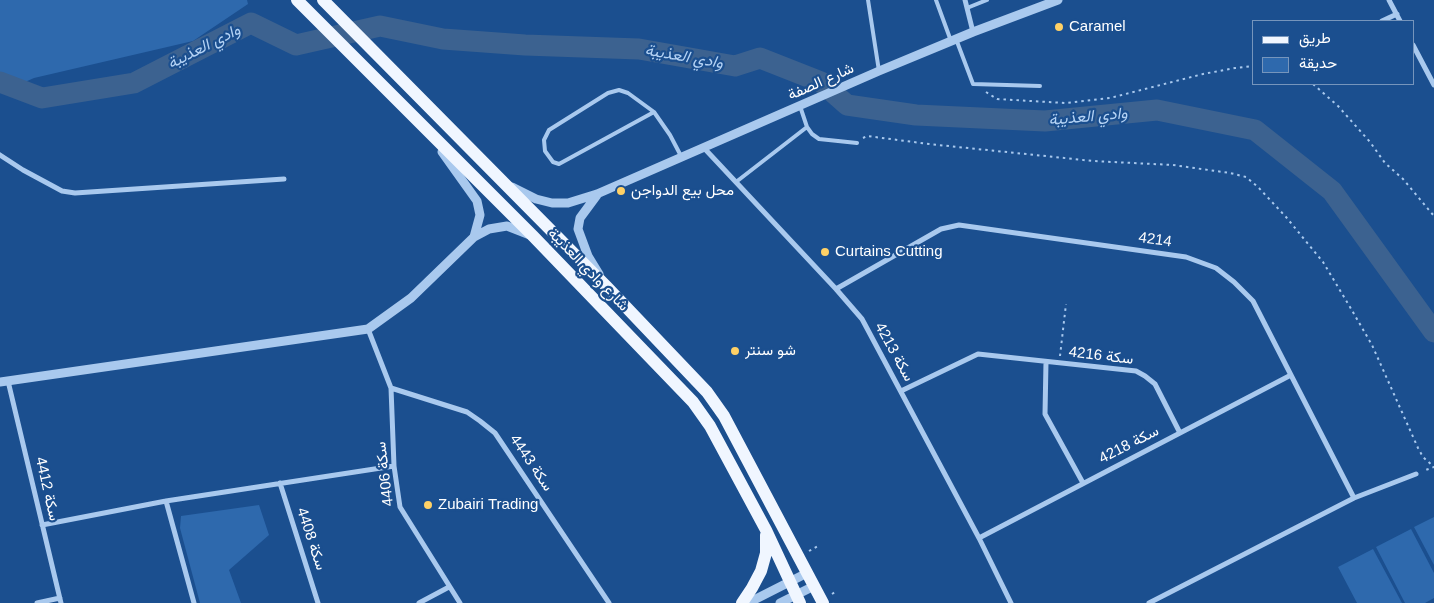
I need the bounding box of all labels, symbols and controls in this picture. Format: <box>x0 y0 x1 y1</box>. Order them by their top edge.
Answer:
place label: Caramel <box>1069 18 1126 36</box>
legend <box>1252 20 1414 85</box>
water label: وادي العذيبة <box>164 21 244 73</box>
marker: Caramel <box>1053 21 1065 33</box>
text: طريق <box>1299 29 1331 46</box>
water label: وادي العذيبة <box>643 41 725 73</box>
text: حديقة <box>1299 54 1337 71</box>
street label: شارع الصفة <box>785 59 857 105</box>
water label: وادي العذيبة <box>1048 104 1128 130</box>
place label: محل بيع الدواجن <box>631 182 734 200</box>
marker: محل بيع الدواجن <box>615 185 627 197</box>
street label: شارع وادي العذيبة <box>544 225 632 315</box>
street label: 4214 <box>1137 229 1173 251</box>
place label: Curtains Cutting <box>835 243 943 261</box>
marker: Curtains Cutting <box>819 246 831 258</box>
street label: سكة 4213 <box>870 319 918 385</box>
place label: شو سنتر <box>745 342 796 360</box>
street label: سكة 4216 <box>1068 343 1134 369</box>
marker: شو سنتر <box>729 345 741 357</box>
street label: سكة 4218 <box>1096 422 1162 468</box>
street label: سكة 4443 <box>505 431 557 495</box>
street label: سكة 4406 <box>372 441 398 507</box>
street label: سكة 4412 <box>31 455 63 523</box>
place label: Zubairi Trading <box>438 496 538 514</box>
marker: Zubairi Trading <box>422 499 434 511</box>
street label: سكة 4408 <box>292 505 330 573</box>

